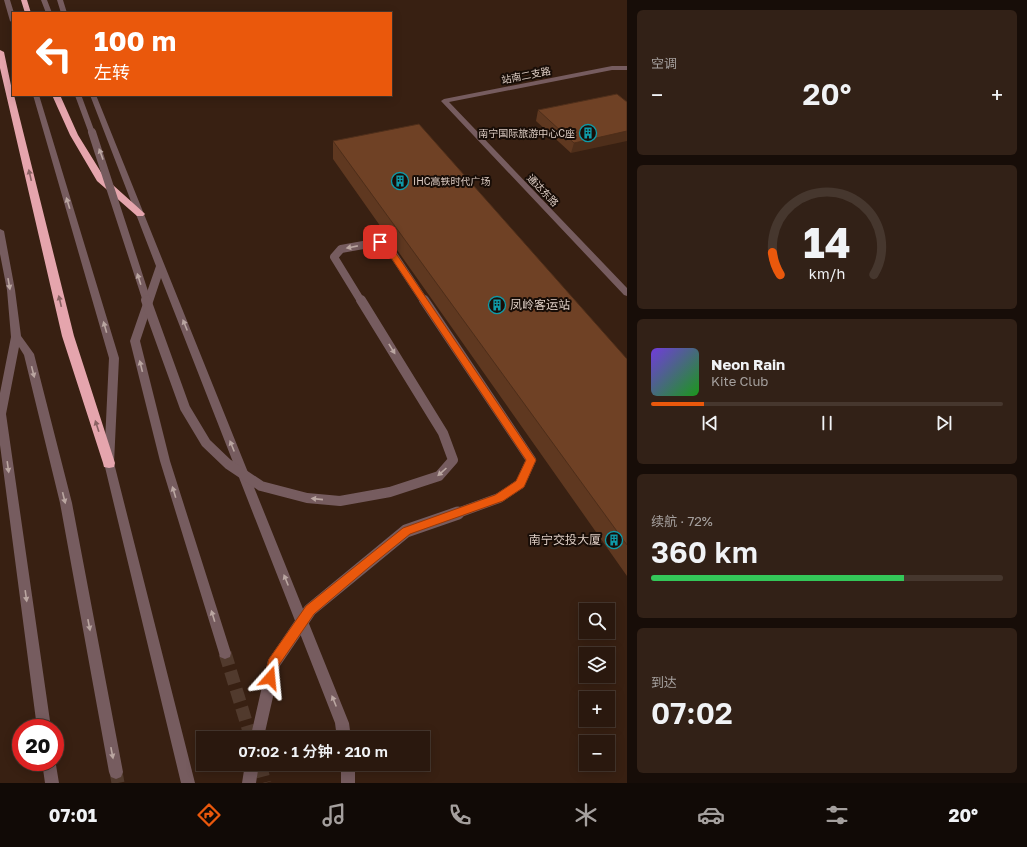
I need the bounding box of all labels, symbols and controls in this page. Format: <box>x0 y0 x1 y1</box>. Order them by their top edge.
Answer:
text: 100 m <box>94 24 176 57</box>
icon: left <box>28 28 80 80</box>
text: 空调 <box>651 55 677 71</box>
text: 左转 <box>94 61 130 83</box>
street label: 站南二支路 <box>500 64 552 86</box>
text: 20° <box>803 76 851 112</box>
text: − <box>651 81 663 108</box>
text: + <box>991 81 1003 108</box>
building icon: 南宁国际旅游中心C座 <box>578 123 598 143</box>
place label: 南宁国际旅游中心C座 <box>478 127 575 139</box>
one-way arrow <box>97 148 103 160</box>
one-way arrow <box>27 169 33 181</box>
building icon: IHC高铁时代广场 <box>390 171 410 191</box>
street label: 通达东路 <box>525 171 561 209</box>
place label: IHC高铁时代广场 <box>413 175 491 187</box>
one-way arrow <box>65 197 71 209</box>
text: 14 <box>803 217 851 267</box>
pin <box>363 225 397 259</box>
icon: arrive <box>369 231 391 253</box>
one-way arrow <box>346 244 358 250</box>
text: km/h <box>809 264 845 281</box>
one-way arrow <box>136 272 142 284</box>
one-way arrow <box>7 277 13 290</box>
one-way arrow <box>57 295 63 307</box>
building icon: 凤岭客运站 <box>487 295 507 315</box>
place label: 凤岭客运站 <box>510 297 570 312</box>
one-way arrow <box>181 319 187 331</box>
one-way arrow <box>102 321 108 333</box>
one-way arrow <box>388 343 395 355</box>
text: Neon Rain <box>711 355 785 373</box>
one-way arrow <box>138 360 144 372</box>
one-way arrow <box>30 366 36 378</box>
text: Kite Club <box>711 373 768 389</box>
icon: previous <box>699 412 721 434</box>
icon: pause <box>816 412 838 434</box>
icon: next <box>933 412 955 434</box>
one-way arrow <box>94 420 100 432</box>
one-way arrow <box>229 440 235 452</box>
one-way arrow <box>5 461 11 473</box>
one-way arrow <box>437 467 447 476</box>
one-way arrow <box>171 486 177 498</box>
one-way arrow <box>62 492 68 504</box>
one-way arrow <box>311 495 323 502</box>
text: 续航 · 72% <box>651 513 713 529</box>
building icon: 南宁交投大厦 <box>604 530 624 550</box>
place label: 南宁交投大厦 <box>529 532 601 547</box>
text: 360 km <box>651 534 758 570</box>
one-way arrow <box>282 574 288 586</box>
one-way arrow <box>23 590 29 602</box>
map controls <box>579 603 615 771</box>
button: search <box>579 603 615 639</box>
one-way arrow <box>210 610 216 622</box>
one-way arrow <box>86 619 92 632</box>
button: layers <box>579 647 615 683</box>
position arrow <box>249 657 291 699</box>
text: 到达 <box>651 674 677 690</box>
button: + <box>579 691 615 727</box>
one-way arrow <box>330 694 336 706</box>
text: 07:02 <box>651 695 733 731</box>
speed limit sign: 20 <box>12 719 64 771</box>
button: − <box>579 735 615 771</box>
text: 07:02 · 1 分钟 · 210 m <box>238 742 388 760</box>
one-way arrow <box>110 747 116 759</box>
icon: directions <box>195 801 223 829</box>
icon: music <box>320 801 348 829</box>
icon: phone <box>446 801 474 829</box>
icon: climate <box>572 801 600 829</box>
icon: car <box>697 801 725 829</box>
icon: filters <box>823 801 851 829</box>
text: 07:01 <box>49 804 97 826</box>
text: 20° <box>948 804 978 826</box>

